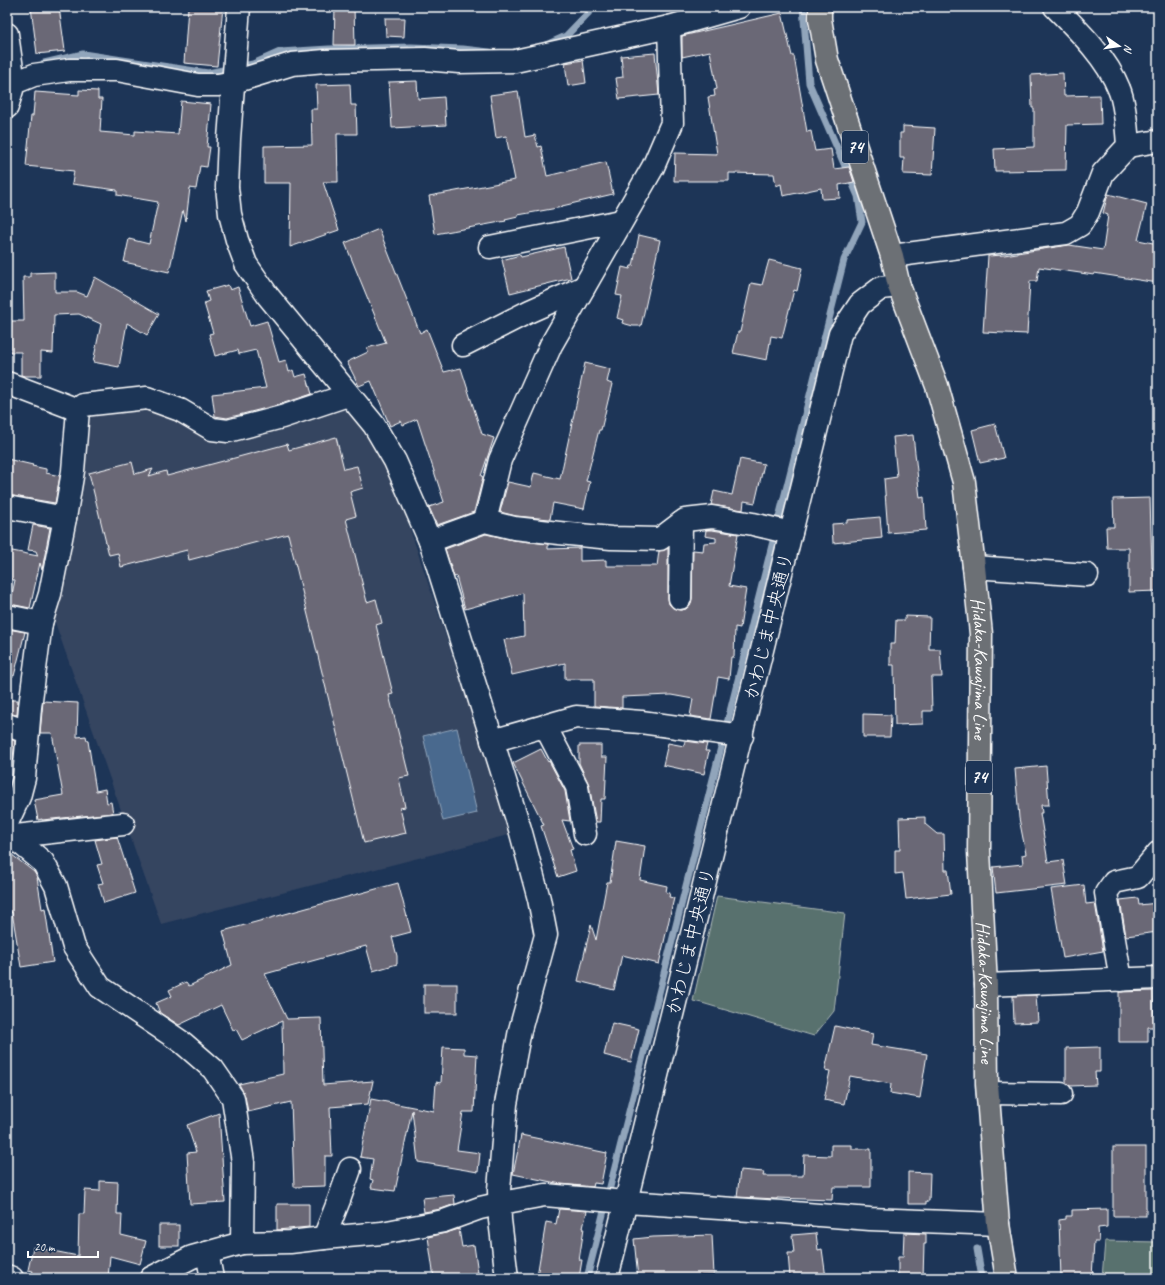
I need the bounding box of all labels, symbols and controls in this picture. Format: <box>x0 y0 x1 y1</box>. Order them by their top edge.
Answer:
north arrow <box>1099 26 1139 66</box>
text: N <box>1121 43 1136 55</box>
road number: 74 <box>842 131 868 163</box>
street label: かわじま中央通り <box>739 549 799 703</box>
street label: Hidaka-Kawajima Line <box>965 596 993 741</box>
road number: 74 <box>966 761 992 793</box>
street label: かわじま中央通り <box>661 864 721 1018</box>
street label: Hidaka-Kawajima Line <box>971 921 999 1065</box>
scale bar <box>28 1233 98 1259</box>
text: 20 m <box>34 1239 56 1255</box>

